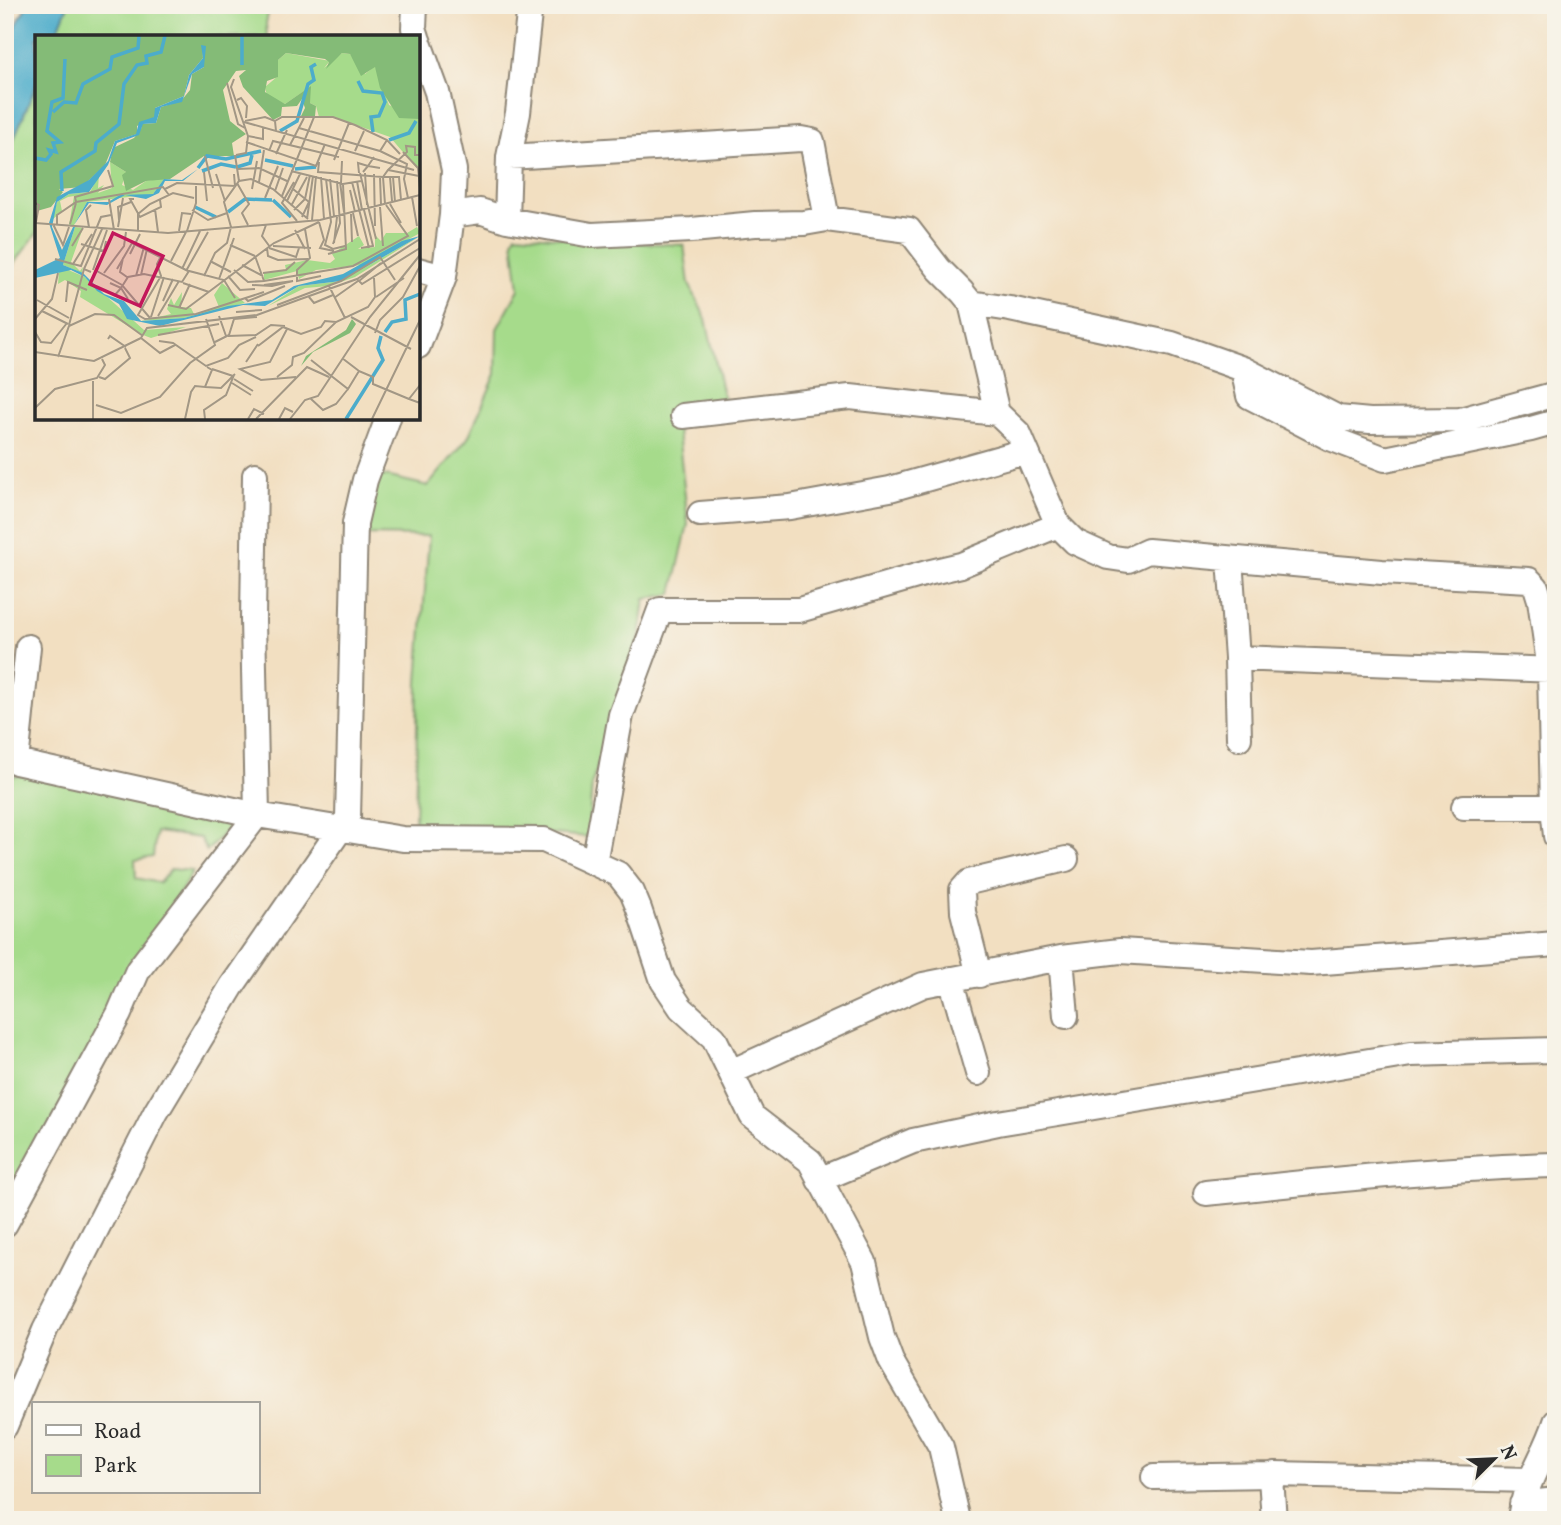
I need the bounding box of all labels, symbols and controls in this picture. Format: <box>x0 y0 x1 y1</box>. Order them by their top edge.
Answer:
inset map <box>35 35 420 420</box>
legend <box>32 1402 259 1494</box>
text: Road <box>94 1418 141 1447</box>
north arrow <box>1460 1424 1530 1494</box>
text: N <box>1493 1441 1522 1465</box>
text: Park <box>94 1452 137 1481</box>

